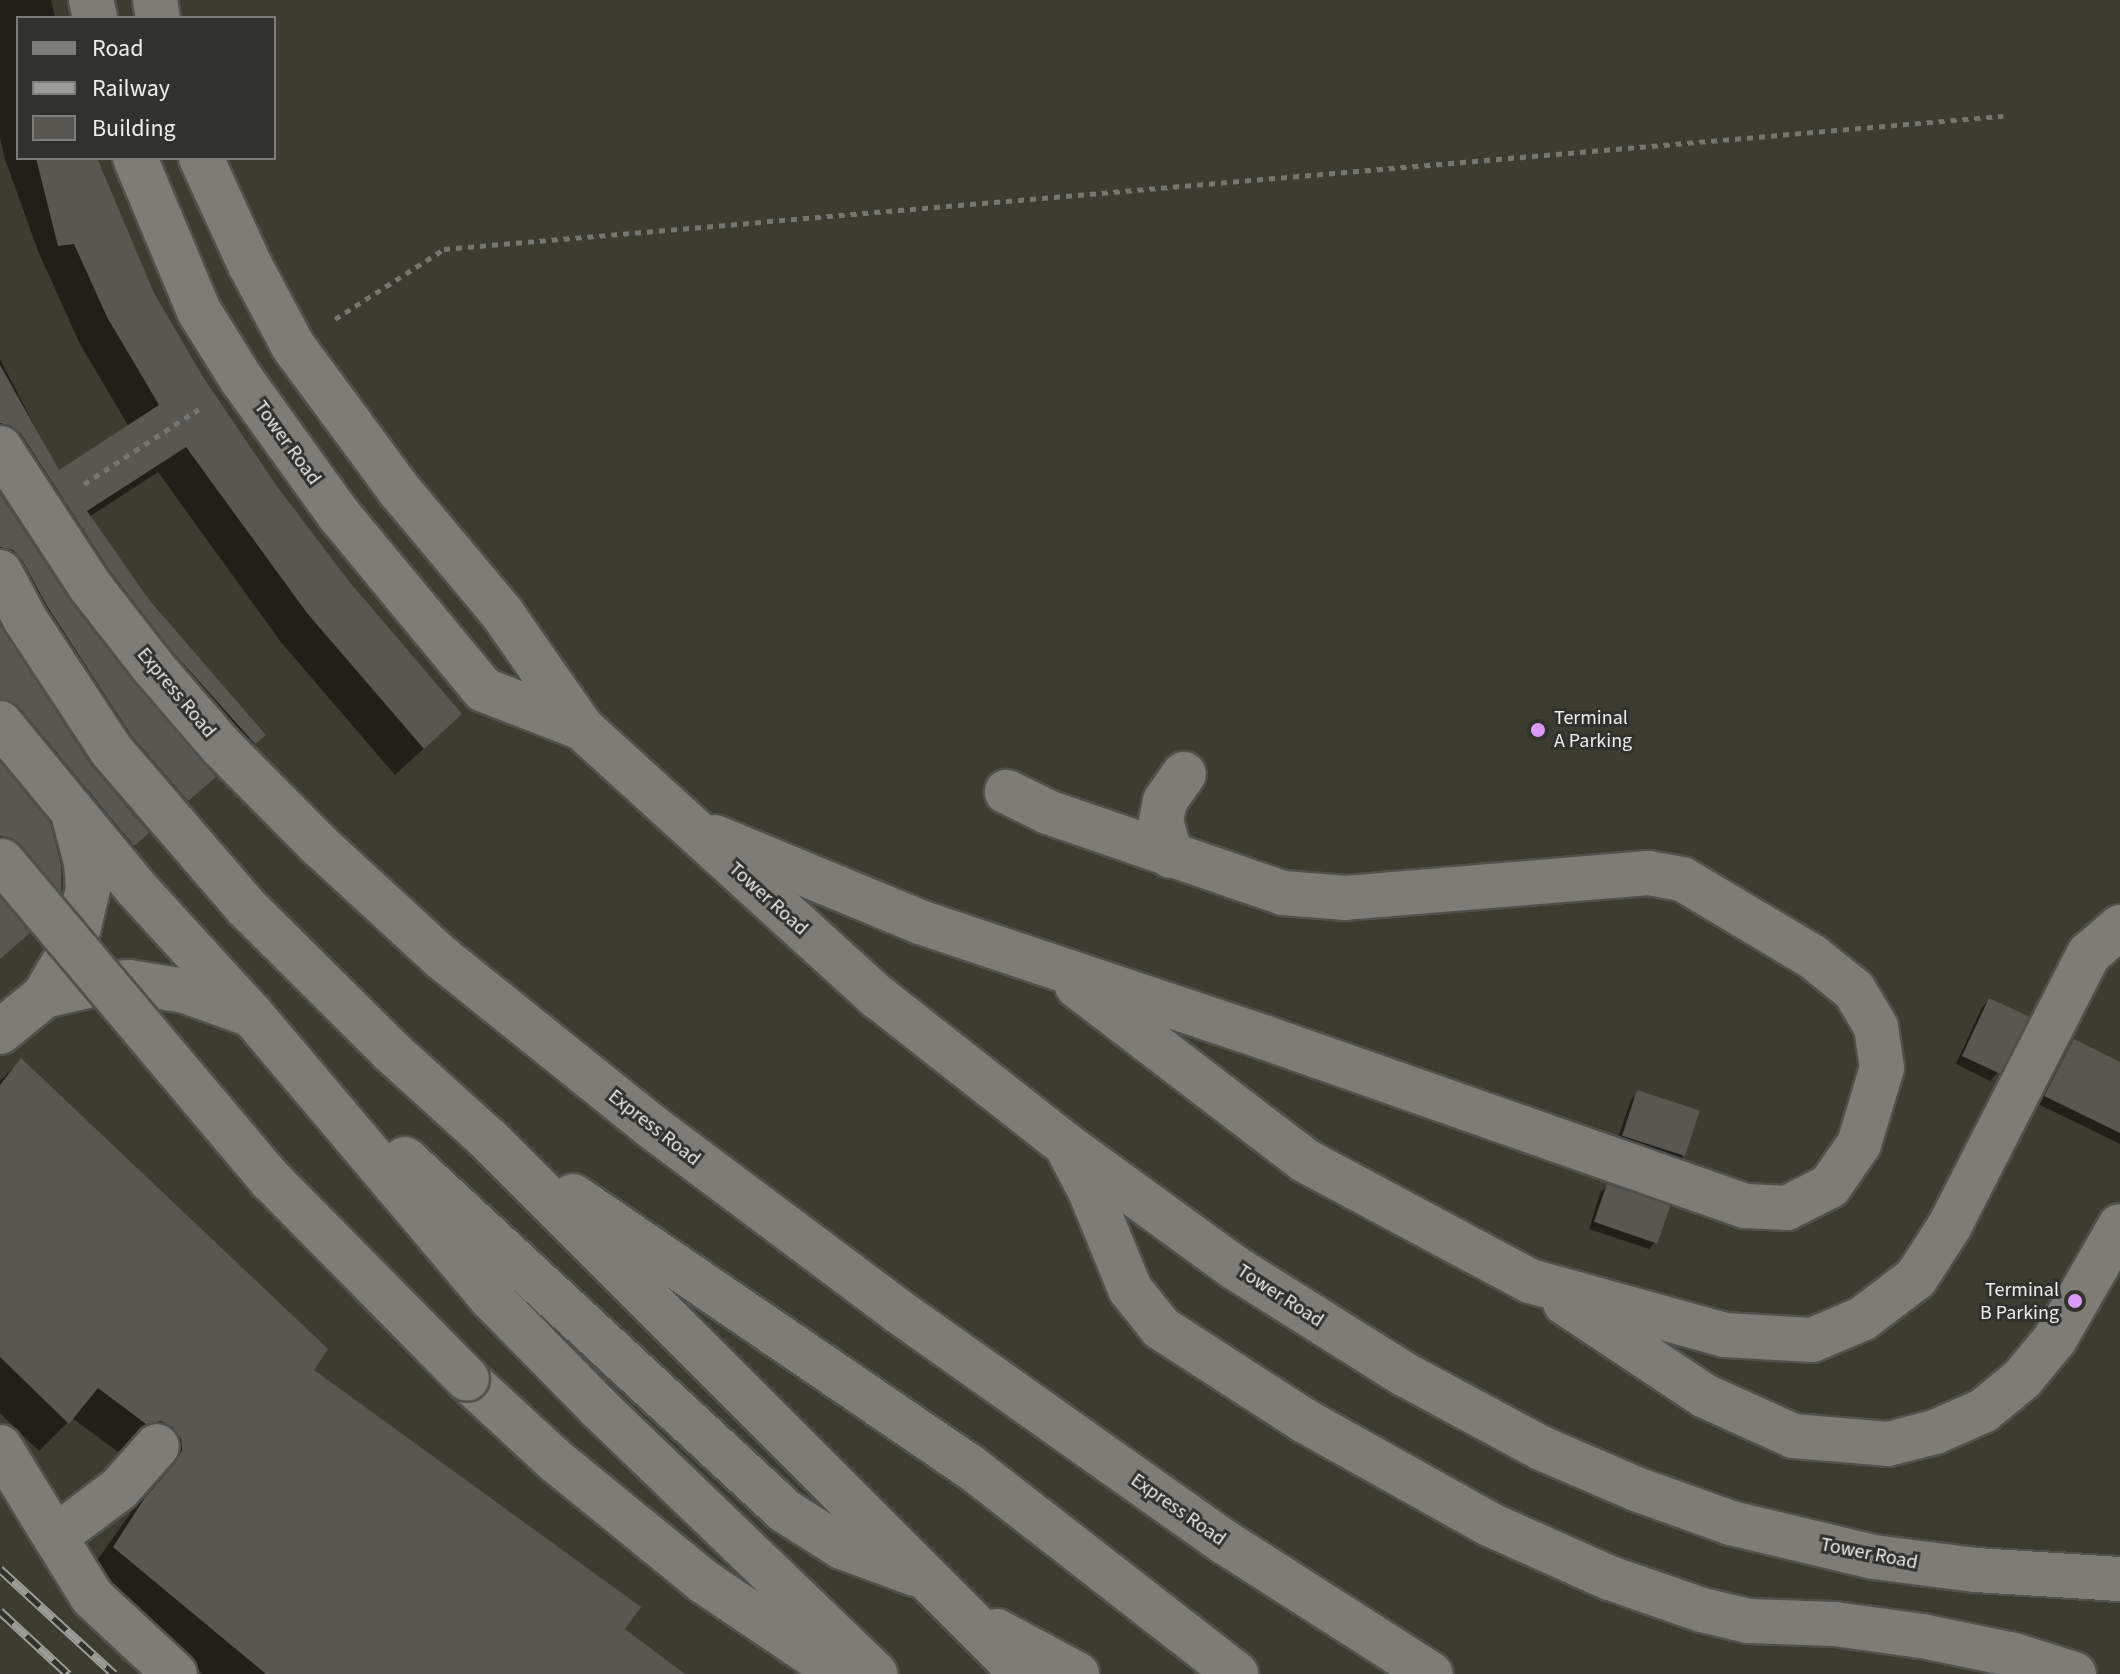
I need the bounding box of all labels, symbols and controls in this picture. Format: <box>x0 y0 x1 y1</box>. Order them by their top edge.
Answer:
legend <box>16 16 276 160</box>
text: Road <box>92 31 144 66</box>
text: Railway <box>92 71 170 106</box>
text: Building <box>92 111 176 146</box>
street label: Tower Road <box>248 396 326 490</box>
street label: Express Road <box>131 643 221 743</box>
place label: Terminal A Parking <box>1554 706 1632 753</box>
marker: Terminal A Parking <box>1529 721 1547 739</box>
street label: Tower Road <box>723 857 813 941</box>
street label: Express Road <box>603 1085 705 1171</box>
street label: Tower Road <box>1232 1259 1328 1333</box>
place label: Terminal B Parking <box>1980 1278 2059 1325</box>
marker: Terminal B Parking <box>2066 1292 2084 1310</box>
street label: Express Road <box>1126 1469 1230 1551</box>
street label: Tower Road <box>1818 1533 1920 1575</box>

